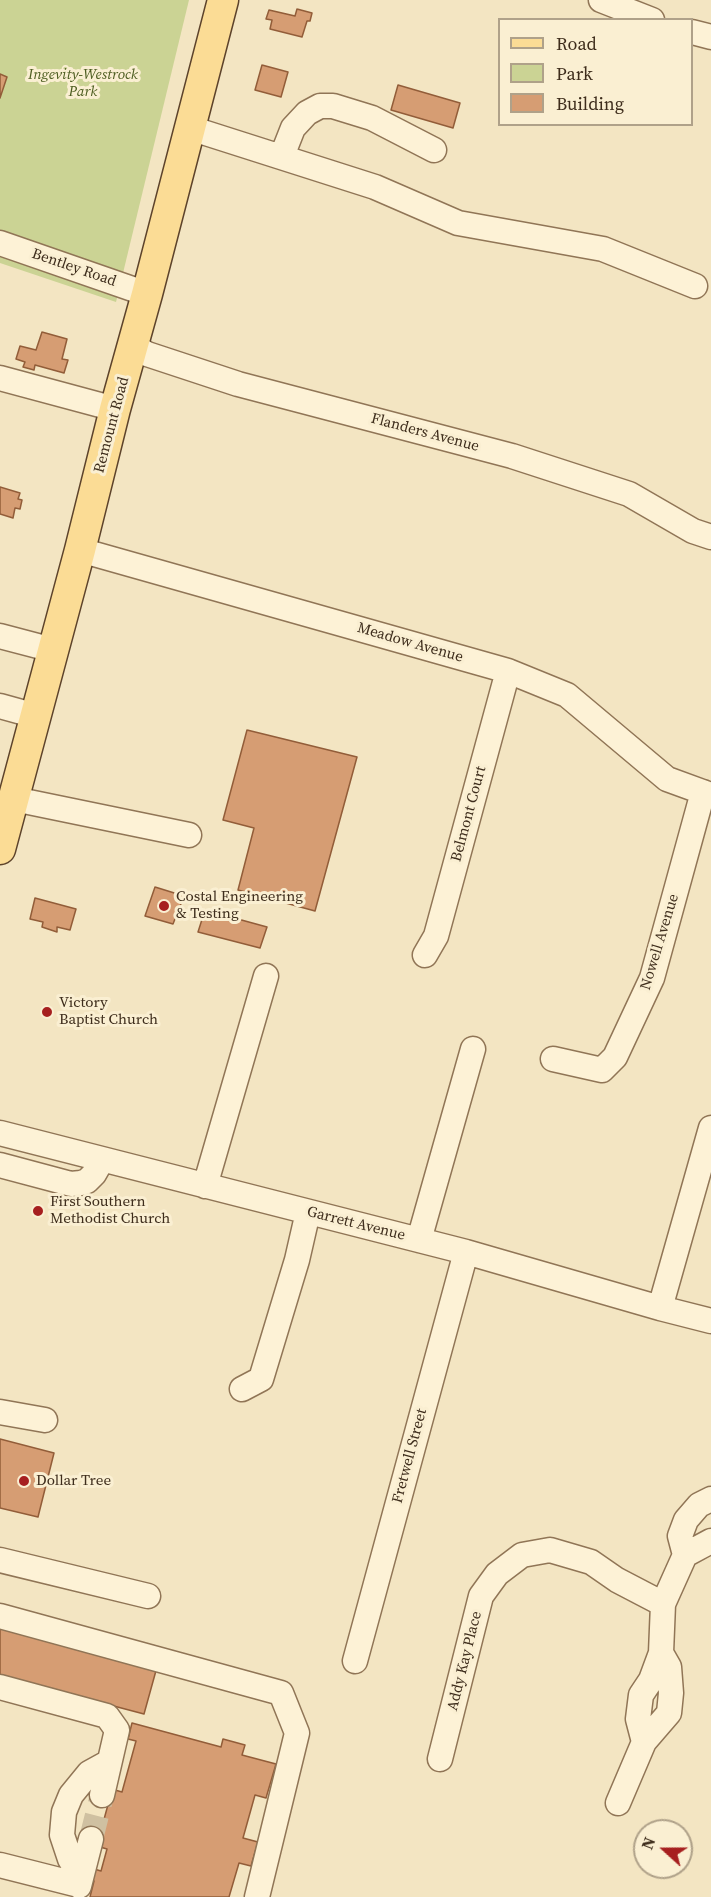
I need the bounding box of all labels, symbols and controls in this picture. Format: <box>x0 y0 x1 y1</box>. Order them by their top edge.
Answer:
legend <box>498 18 693 126</box>
text: Road <box>556 31 597 56</box>
text: Park <box>556 61 593 86</box>
park label: Ingevity-Westrock Park <box>28 66 138 101</box>
text: Building <box>556 91 624 116</box>
street label: Bentley Road <box>29 245 119 291</box>
street label: Remount Road <box>90 375 134 475</box>
street label: Flanders Avenue <box>369 410 481 456</box>
street label: Meadow Avenue <box>355 619 465 667</box>
street label: Belmont Court <box>448 764 490 864</box>
place label: Costal Engineering & Testing <box>176 888 303 923</box>
street label: Nowell Avenue <box>637 892 683 992</box>
marker: Costal Engineering & Testing <box>157 899 171 913</box>
place label: Victory Baptist Church <box>59 994 158 1029</box>
marker: Victory Baptist Church <box>40 1005 54 1019</box>
place label: First Southern Methodist Church <box>50 1193 170 1228</box>
street label: Garrett Avenue <box>305 1203 407 1245</box>
marker: First Southern Methodist Church <box>31 1204 45 1218</box>
street label: Fretwell Street <box>389 1407 431 1505</box>
place label: Dollar Tree <box>36 1472 111 1490</box>
marker: Dollar Tree <box>17 1474 31 1488</box>
street label: Addy Kay Place <box>444 1609 486 1713</box>
north arrow <box>633 1819 693 1879</box>
text: N <box>636 1834 660 1853</box>

